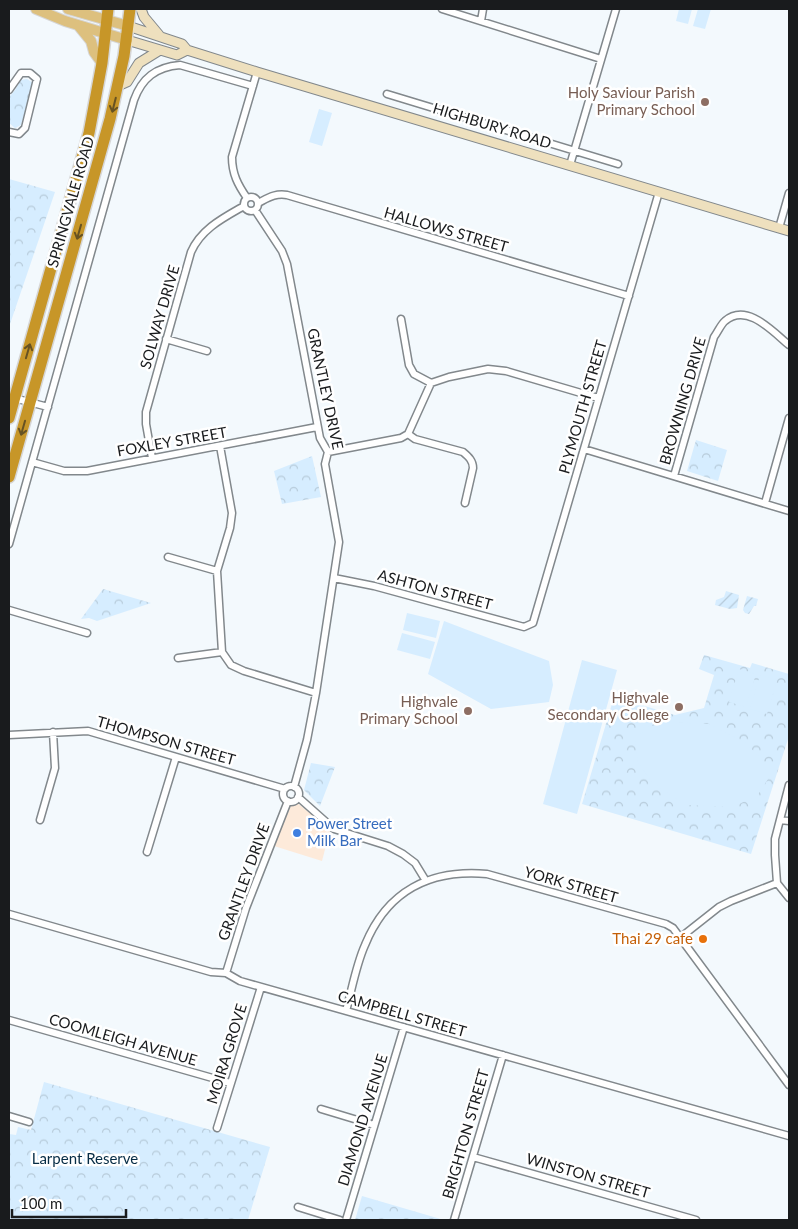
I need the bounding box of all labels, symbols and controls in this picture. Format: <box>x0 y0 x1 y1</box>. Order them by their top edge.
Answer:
place label: Holy Saviour Parish Primary School <box>568 83 695 118</box>
one-way arrow <box>109 96 118 112</box>
marker: Holy Saviour Parish Primary School <box>699 96 711 108</box>
street label: HIGHBURY ROAD <box>431 98 554 152</box>
street label: SPRINGVALE ROAD <box>43 134 97 269</box>
street label: HALLOWS STREET <box>382 203 511 255</box>
one-way arrow <box>73 223 83 239</box>
street label: SOLWAY DRIVE <box>136 263 182 371</box>
street label: GRANTLEY DRIVE <box>304 326 348 451</box>
street label: BROWNING DRIVE <box>655 335 709 467</box>
street label: PLYMOUTH STREET <box>554 338 610 476</box>
one-way arrow <box>23 343 33 359</box>
one-way arrow <box>17 420 27 436</box>
street label: FOXLEY STREET <box>115 422 228 460</box>
street label: ASHTON STREET <box>376 565 495 613</box>
place label: Highvale Secondary College <box>548 688 669 723</box>
place label: Highvale Primary School <box>359 692 458 727</box>
marker: Highvale Secondary College <box>673 701 685 713</box>
marker: Highvale Primary School <box>462 705 474 717</box>
street label: THOMPSON STREET <box>95 712 238 768</box>
place label: Power Street Milk Bar <box>307 814 393 849</box>
street label: GRANTLEY DRIVE <box>213 820 273 943</box>
marker: Power Street Milk Bar <box>291 827 303 839</box>
street label: YORK STREET <box>522 862 620 906</box>
place label: Thai 29 cafe <box>612 929 693 947</box>
marker: Thai 29 cafe <box>697 933 709 945</box>
street label: CAMPBELL STREET <box>336 986 469 1040</box>
street label: MOIRA GROVE <box>202 1001 250 1106</box>
street label: COOMLEIGH AVENUE <box>47 1009 199 1069</box>
street label: DIAMOND AVENUE <box>333 1051 391 1188</box>
street label: BRIGHTON STREET <box>438 1067 492 1201</box>
park label: Larpent Reserve <box>32 1149 138 1167</box>
street label: WINSTON STREET <box>524 1149 652 1201</box>
scale bar <box>12 1186 126 1218</box>
text: 100 m <box>20 1194 62 1212</box>

